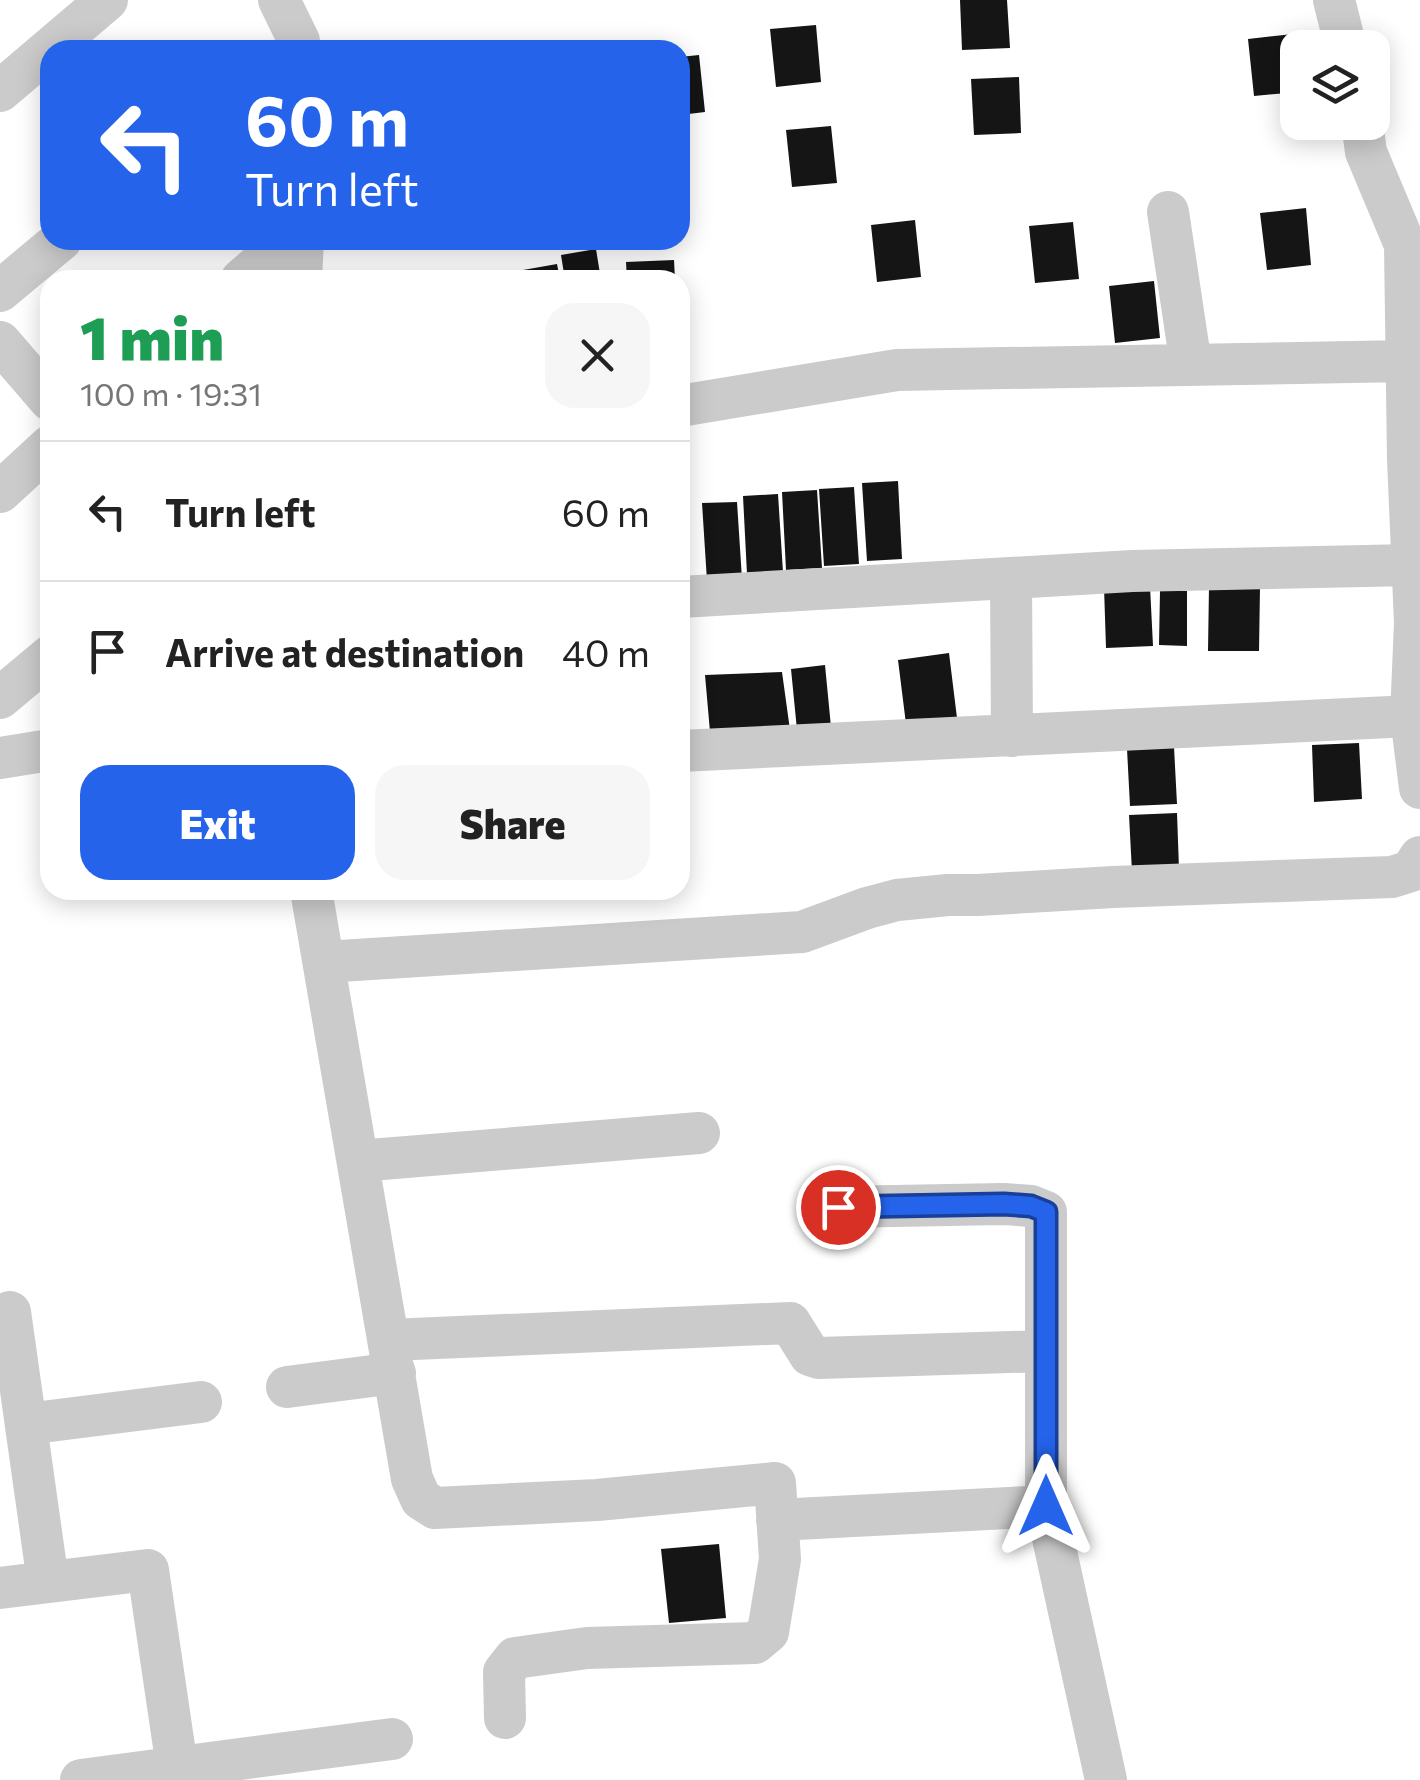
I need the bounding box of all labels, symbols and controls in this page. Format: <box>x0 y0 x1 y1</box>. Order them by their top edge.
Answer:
map controls <box>1280 30 1390 140</box>
button: layers <box>1280 30 1390 140</box>
text: 60 m <box>245 75 409 160</box>
icon: left <box>80 80 210 210</box>
text: Turn left <box>245 160 419 215</box>
text: 1 min <box>80 299 224 372</box>
button: close <box>545 303 650 408</box>
text: 100 m · 19:31 <box>80 373 262 413</box>
icon: left <box>80 484 135 539</box>
text: Turn left <box>165 488 316 535</box>
text: 60 m <box>562 488 650 535</box>
icon: arrive <box>80 624 135 679</box>
text: Arrive at destination <box>165 628 524 675</box>
text: 40 m <box>562 628 650 675</box>
button: Exit <box>80 765 355 880</box>
button: Share <box>375 765 650 880</box>
pin <box>796 1165 881 1250</box>
icon: arrive <box>811 1180 866 1235</box>
position arrow <box>994 1454 1098 1558</box>

